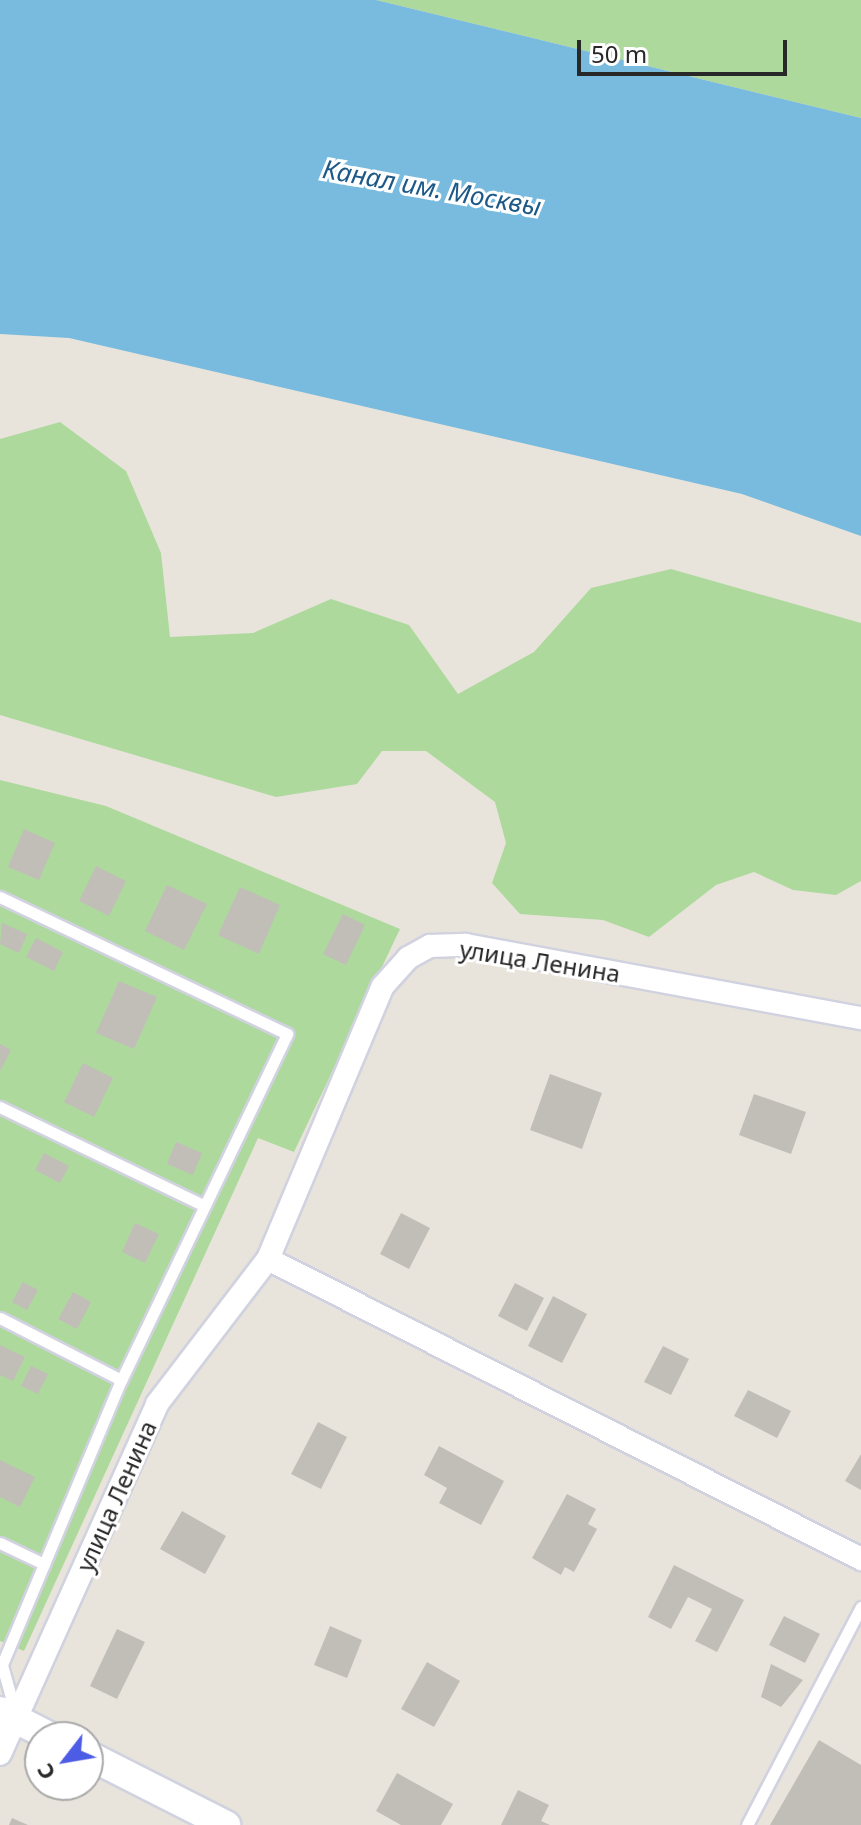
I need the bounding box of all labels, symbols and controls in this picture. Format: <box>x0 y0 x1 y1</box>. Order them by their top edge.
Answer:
scale bar <box>581 24 791 74</box>
text: 50 m <box>591 37 647 70</box>
water label: Канал им. Москвы <box>320 153 544 223</box>
street label: улица Ленина <box>458 934 622 988</box>
street label: улица Ленина <box>70 1416 162 1576</box>
north arrow <box>24 1721 104 1801</box>
text: С <box>29 1759 62 1786</box>

